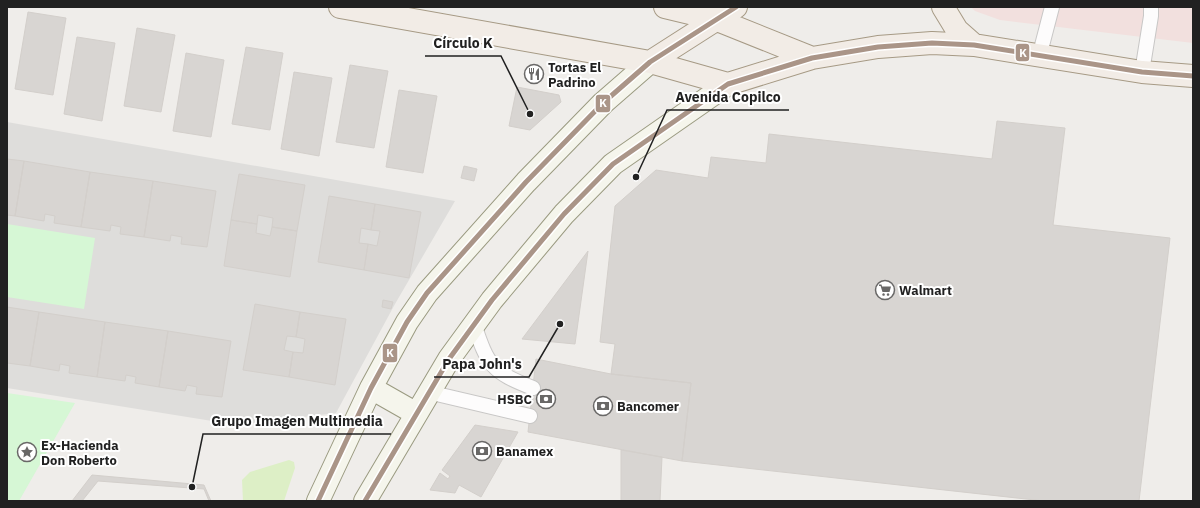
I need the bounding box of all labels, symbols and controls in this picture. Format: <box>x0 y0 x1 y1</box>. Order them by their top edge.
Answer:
callout: Círculo K <box>425 30 501 56</box>
text: Círculo K <box>433 34 493 52</box>
line badge: K <box>1015 43 1030 62</box>
text: K <box>1019 46 1027 60</box>
place label: Tortas El Padrino <box>548 59 601 91</box>
restaurant icon: Tortas El Padrino <box>523 63 545 85</box>
callout: Avenida Copilco <box>667 84 789 110</box>
text: Avenida Copilco <box>675 88 781 106</box>
line badge: K <box>595 94 611 113</box>
text: K <box>599 96 607 110</box>
supermarket icon: Walmart <box>874 279 896 301</box>
place label: Walmart <box>899 282 952 299</box>
line badge: K <box>382 343 398 363</box>
text: K <box>386 346 394 360</box>
callout: Papa John's <box>434 351 529 377</box>
text: Papa John's <box>442 355 522 373</box>
bank icon: HSBC <box>535 388 557 410</box>
place label: HSBC <box>497 391 533 408</box>
bank icon: Bancomer <box>592 395 614 417</box>
place label: Bancomer <box>617 398 679 415</box>
callout: Grupo Imagen Multimedia <box>203 408 391 434</box>
text: Grupo Imagen Multimedia <box>211 412 383 430</box>
place label: Ex-Hacienda Don Roberto <box>41 437 119 469</box>
bank icon: Banamex <box>471 440 493 462</box>
place icon: Ex-Hacienda Don Roberto <box>16 441 38 463</box>
place label: Banamex <box>496 443 554 460</box>

